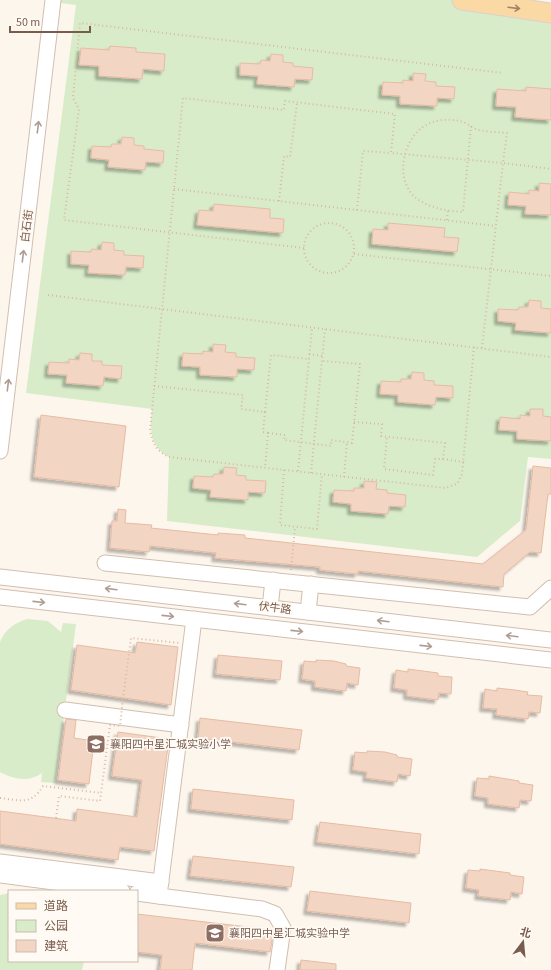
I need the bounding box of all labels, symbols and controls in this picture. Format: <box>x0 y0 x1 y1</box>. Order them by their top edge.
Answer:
one-way arrow <box>507 4 520 12</box>
scale bar <box>10 8 90 34</box>
text: 50 m <box>16 14 40 31</box>
one-way arrow <box>34 121 42 134</box>
street label: 白石街 <box>18 209 36 243</box>
one-way arrow <box>19 250 27 263</box>
one-way arrow <box>4 379 12 392</box>
one-way arrow <box>105 586 118 593</box>
one-way arrow <box>32 598 45 605</box>
street label: 伏牛路 <box>258 599 292 617</box>
one-way arrow <box>234 600 247 608</box>
one-way arrow <box>161 613 174 620</box>
one-way arrow <box>377 617 390 625</box>
one-way arrow <box>290 627 303 635</box>
one-way arrow <box>506 632 519 639</box>
one-way arrow <box>419 642 432 649</box>
school or university icon: 襄阳四中星汇城实验小学 <box>85 733 107 755</box>
place label: 襄阳四中星汇城实验小学 <box>110 737 231 752</box>
legend <box>8 890 138 962</box>
text: 道路 <box>44 898 68 915</box>
text: 公园 <box>44 918 68 935</box>
school or university icon: 襄阳四中星汇城实验中学 <box>204 922 226 944</box>
north arrow <box>503 922 543 962</box>
text: 北 <box>518 924 533 942</box>
place label: 襄阳四中星汇城实验中学 <box>229 926 350 941</box>
text: 建筑 <box>44 938 68 955</box>

